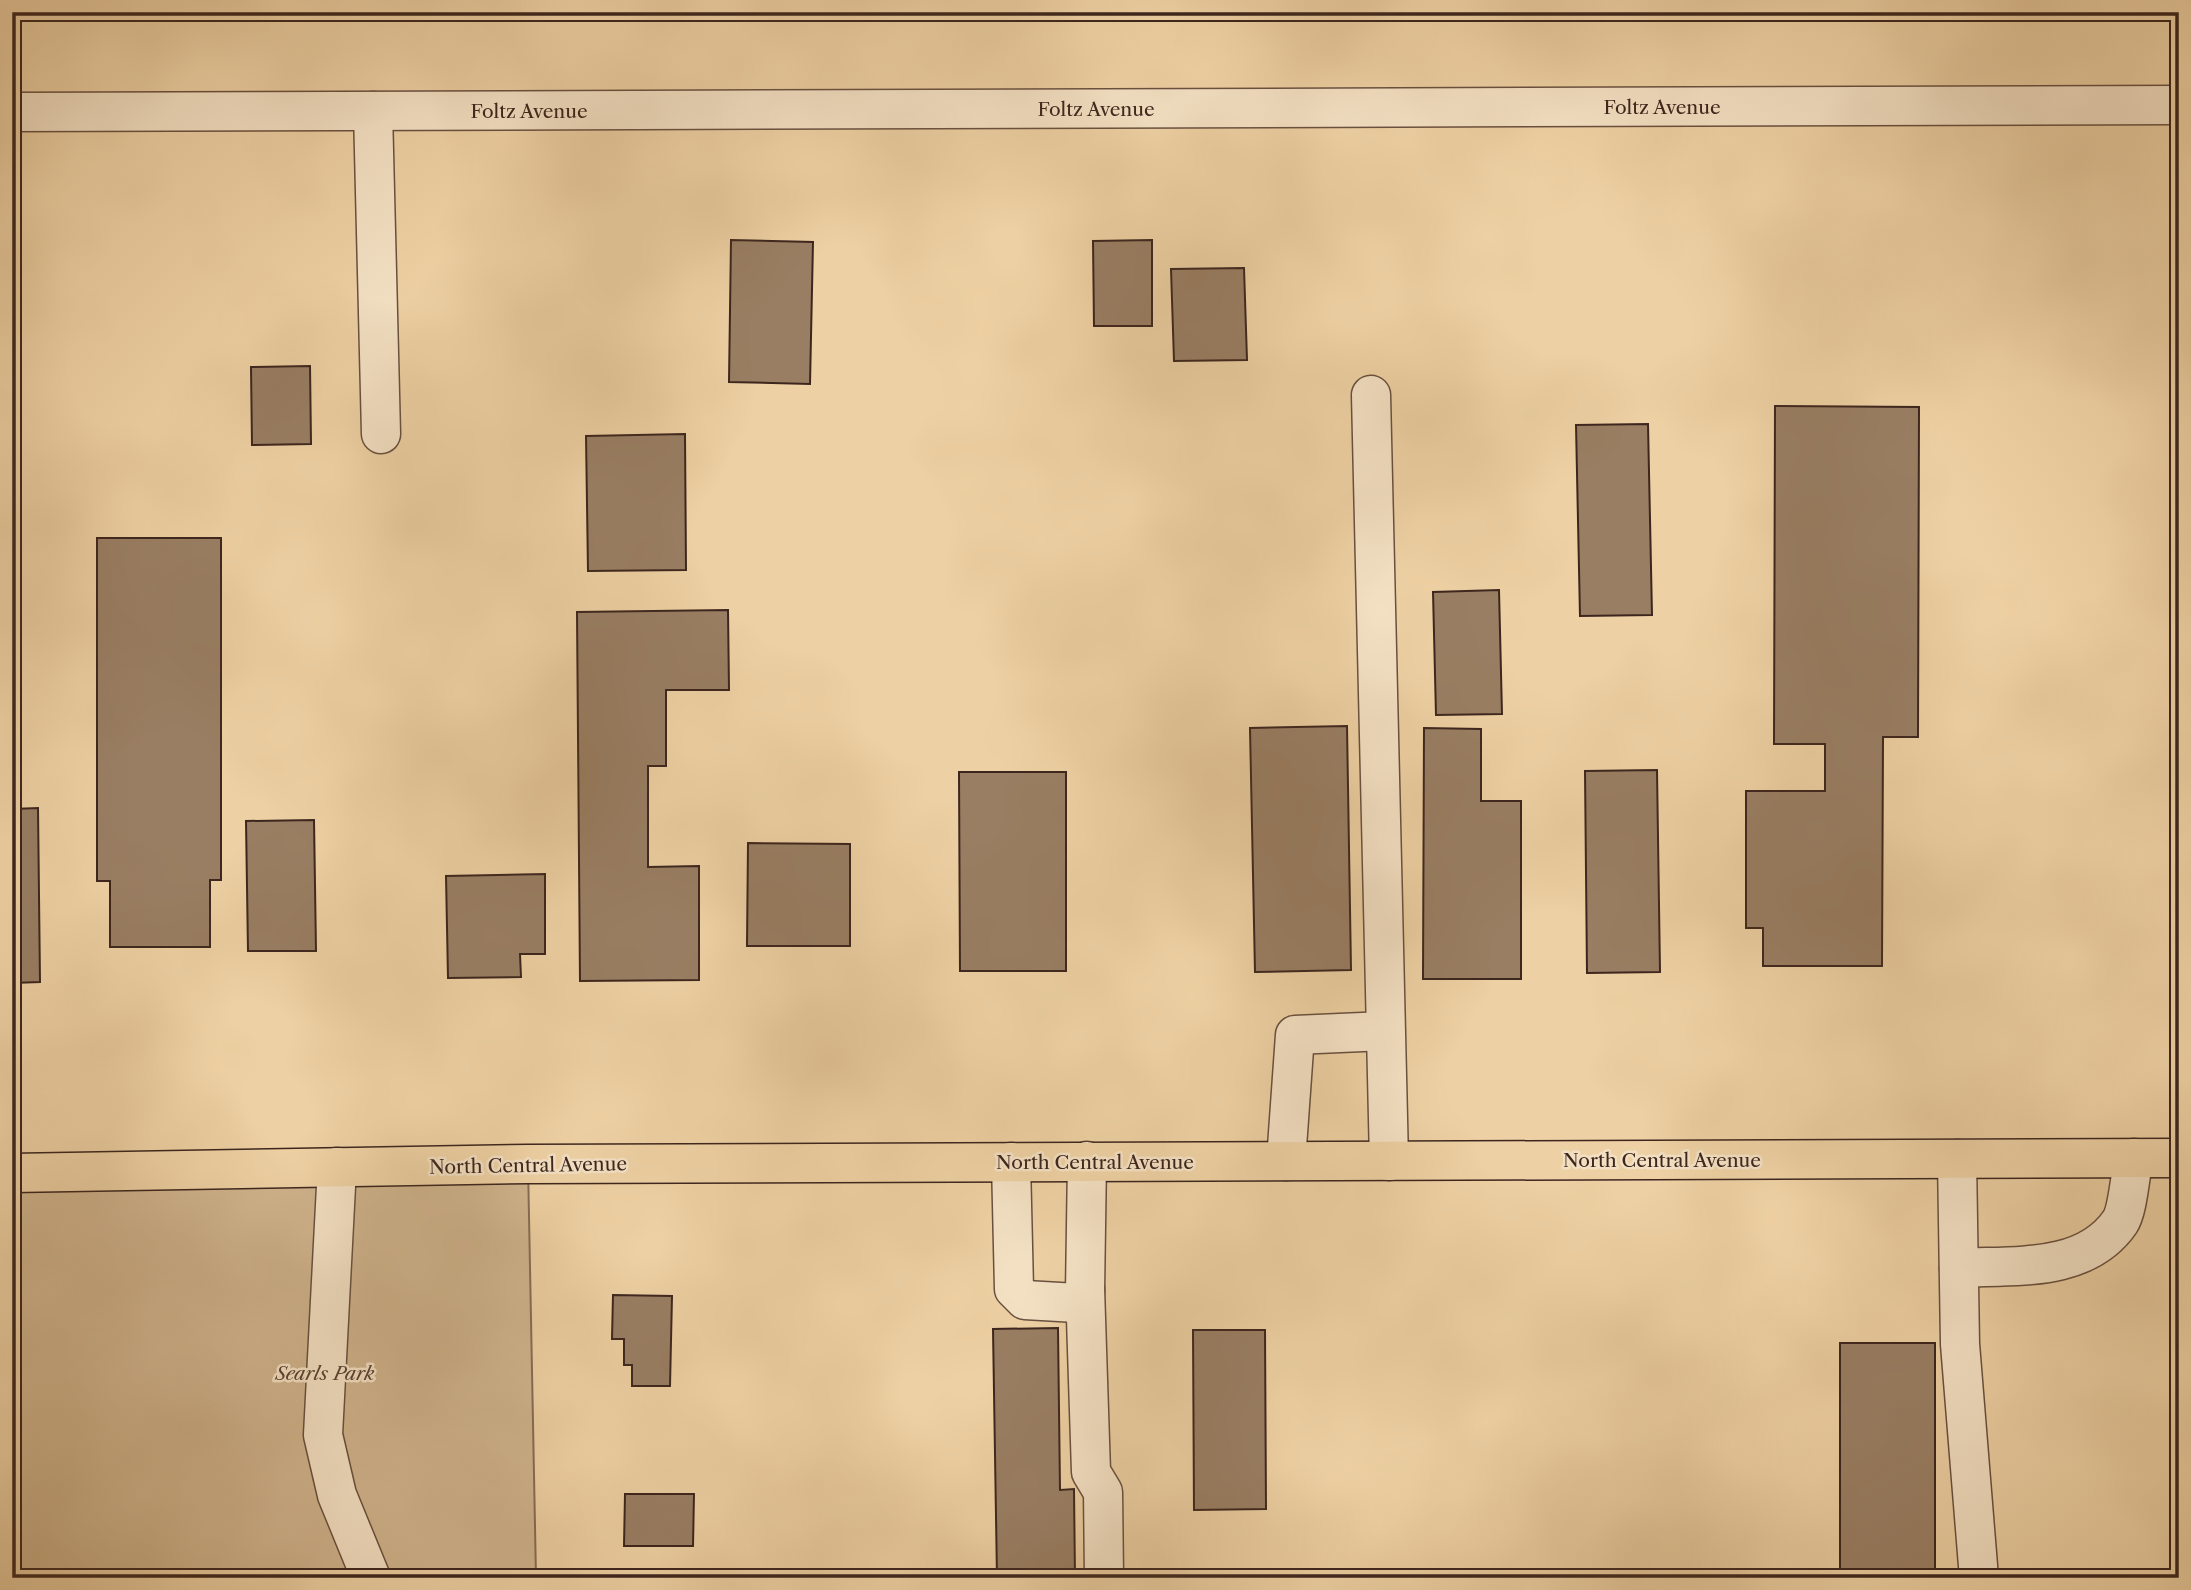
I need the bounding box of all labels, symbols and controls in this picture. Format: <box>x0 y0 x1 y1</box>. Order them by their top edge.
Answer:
street label: Foltz Avenue <box>1603 96 1721 119</box>
street label: Foltz Avenue <box>1037 98 1155 121</box>
street label: Foltz Avenue <box>470 100 588 123</box>
street label: North Central Avenue <box>1563 1149 1761 1172</box>
street label: North Central Avenue <box>996 1151 1194 1174</box>
street label: North Central Avenue <box>429 1152 627 1179</box>
park label: Searls Park <box>275 1362 375 1385</box>

